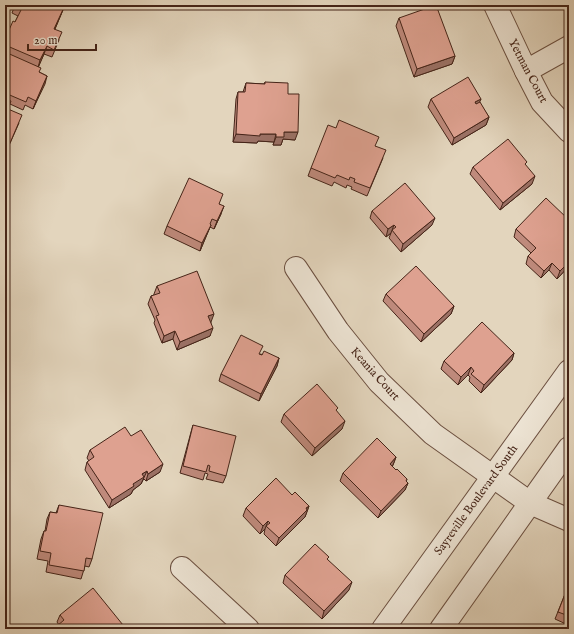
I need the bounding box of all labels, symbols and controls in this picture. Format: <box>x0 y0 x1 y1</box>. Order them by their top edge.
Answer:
scale bar <box>28 26 96 52</box>
text: 20 m <box>34 33 57 48</box>
street label: Yetman Court <box>505 36 551 106</box>
street label: Keania Court <box>347 344 403 404</box>
street label: Sayreville Boulevard South <box>431 441 521 558</box>

